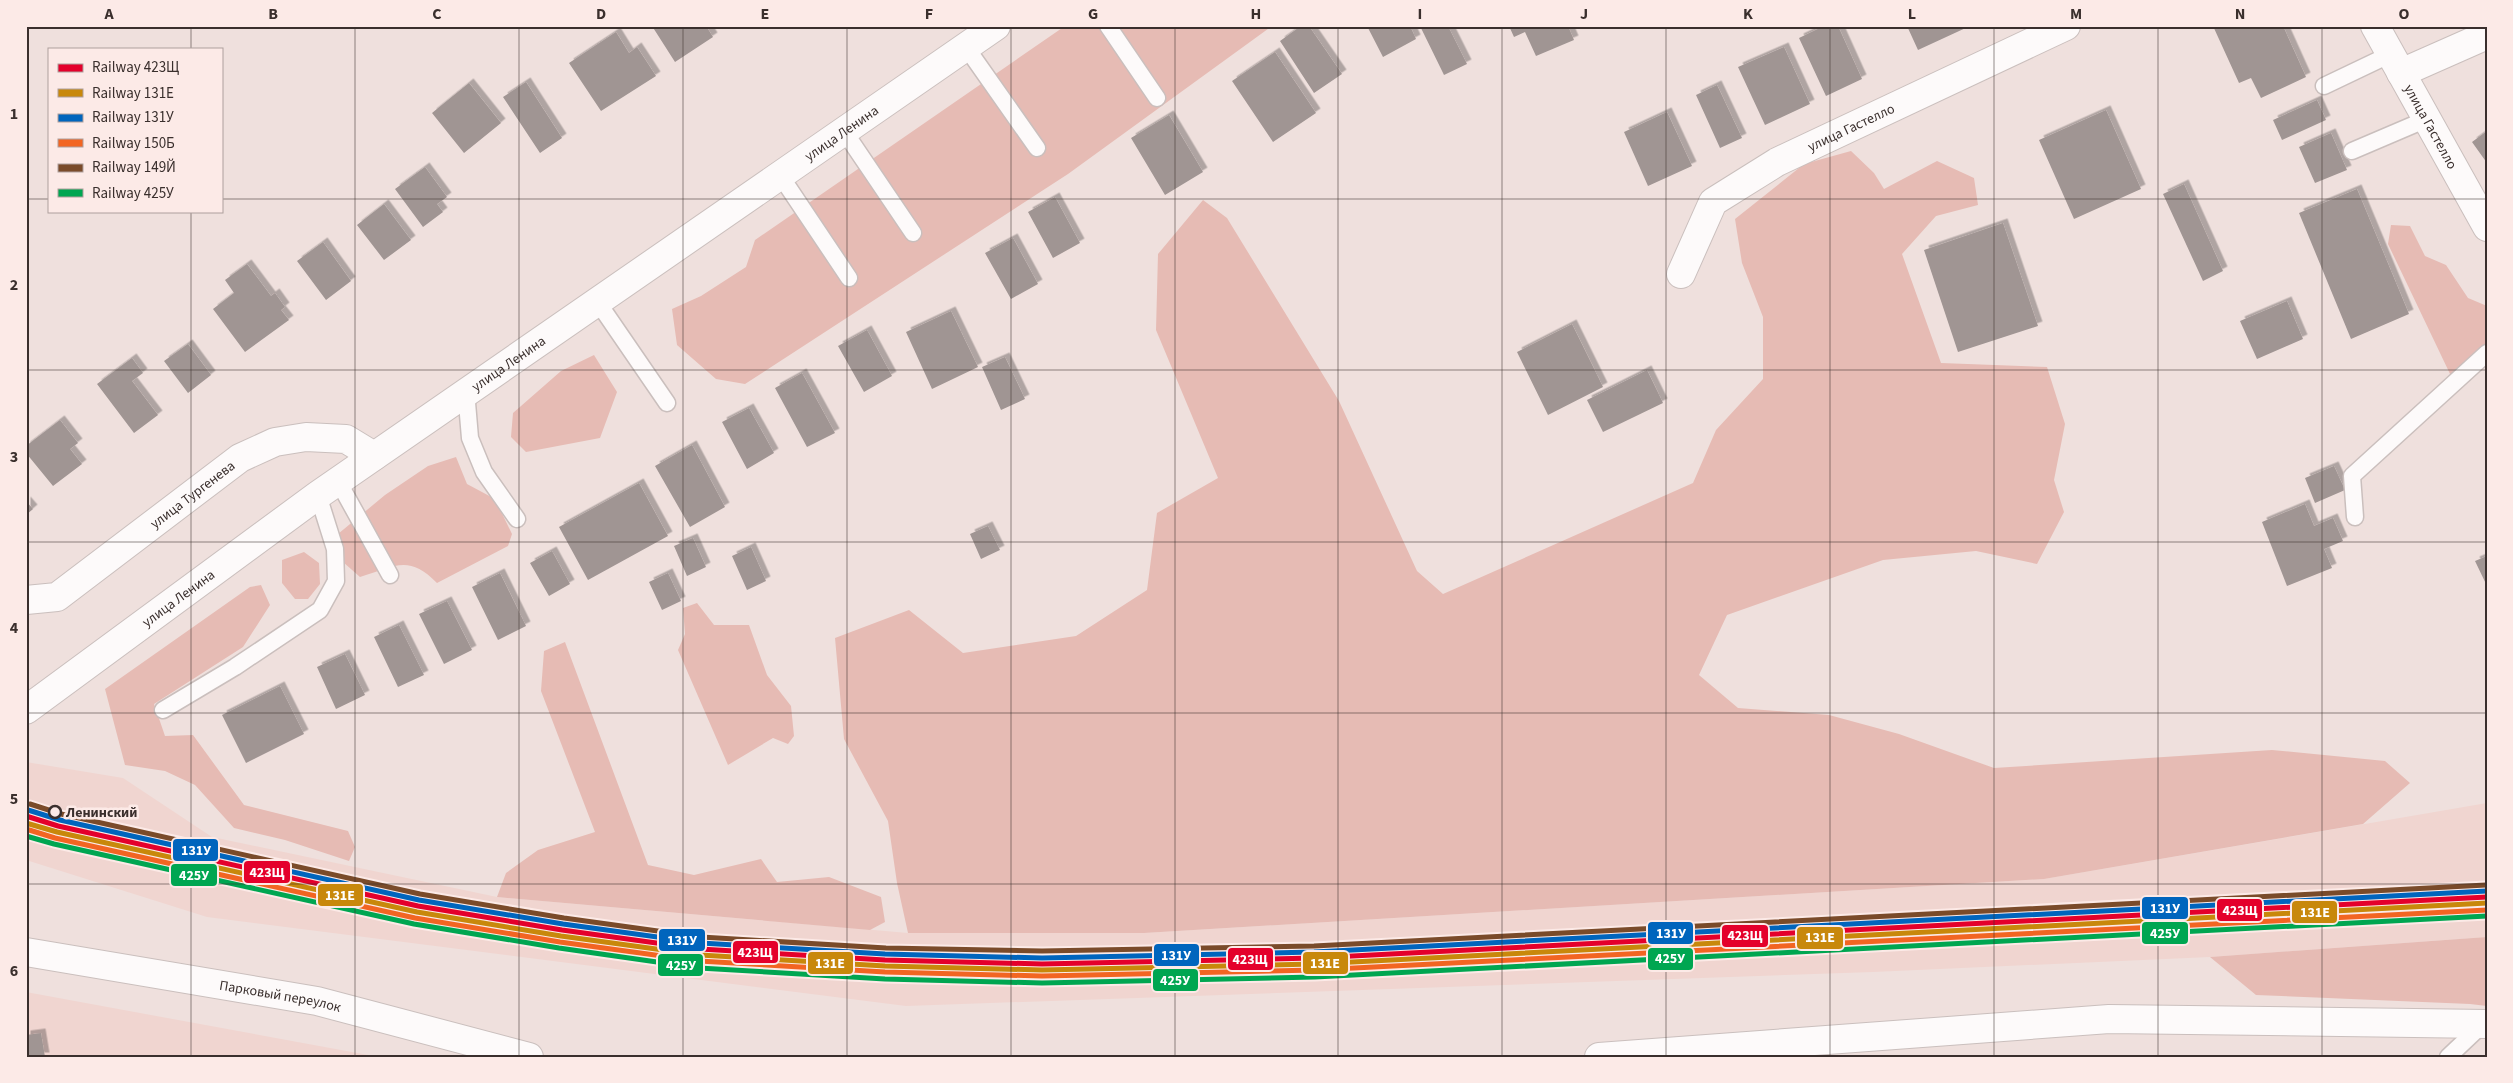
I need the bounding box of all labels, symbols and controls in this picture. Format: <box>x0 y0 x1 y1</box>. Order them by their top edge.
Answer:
text: A <box>103 3 114 25</box>
text: B <box>268 3 278 25</box>
text: C <box>432 3 442 25</box>
text: D <box>596 3 606 25</box>
text: E <box>761 3 769 25</box>
text: F <box>925 3 933 25</box>
text: G <box>1088 3 1098 25</box>
text: H <box>1251 3 1261 25</box>
text: I <box>1418 3 1422 25</box>
text: J <box>1580 3 1588 25</box>
text: K <box>1743 3 1753 25</box>
text: L <box>1908 3 1916 25</box>
text: M <box>2070 3 2082 25</box>
text: N <box>2235 3 2245 25</box>
text: O <box>2399 3 2410 25</box>
legend <box>48 48 222 212</box>
text: Railway 423Щ <box>92 57 179 78</box>
street label: улица Гастелло <box>2398 81 2462 173</box>
text: Railway 131Е <box>92 83 174 104</box>
street label: улица Гастелло <box>1804 99 1898 157</box>
street label: улица Ленина <box>801 101 883 166</box>
text: 1 <box>10 103 18 125</box>
text: Railway 131У <box>92 107 174 128</box>
text: Railway 150Б <box>92 133 175 154</box>
text: Railway 149Й <box>92 157 176 178</box>
text: Railway 425У <box>92 183 174 204</box>
text: 2 <box>10 274 18 296</box>
street label: улица Ленина <box>468 331 550 397</box>
text: 3 <box>10 446 18 468</box>
street label: улица Тургенева <box>146 456 240 534</box>
street label: улица Ленина <box>138 565 219 632</box>
text: 4 <box>10 617 19 639</box>
text: 5 <box>10 788 18 810</box>
place label: Ленинский <box>65 803 137 823</box>
marker: Ленинский <box>48 805 62 819</box>
line badge: 131У <box>172 838 219 862</box>
text: 131У <box>181 841 211 861</box>
line badge: 423Щ <box>243 860 291 884</box>
line badge: 425У <box>170 863 218 887</box>
text: 423Щ <box>249 863 285 883</box>
text: 425У <box>179 866 209 886</box>
line badge: 131Е <box>317 883 364 907</box>
text: 131Е <box>325 886 355 906</box>
line badge: 131У <box>2141 896 2189 920</box>
line badge: 423Щ <box>2216 898 2263 922</box>
text: 131У <box>2150 899 2180 919</box>
line badge: 131Е <box>2291 900 2338 924</box>
text: 423Щ <box>2222 901 2258 921</box>
text: 131Е <box>2300 903 2330 923</box>
line badge: 131У <box>1647 921 1694 945</box>
line badge: 425У <box>2141 921 2189 945</box>
text: 131У <box>1656 924 1686 944</box>
line badge: 423Щ <box>1721 924 1769 948</box>
text: 425У <box>2150 924 2180 944</box>
text: 423Щ <box>1727 926 1763 946</box>
line badge: 131Е <box>1796 926 1844 950</box>
line badge: 131У <box>658 928 706 952</box>
text: 131Е <box>1805 928 1835 948</box>
text: 131У <box>667 931 697 951</box>
line badge: 423Щ <box>732 940 779 964</box>
text: 423Щ <box>737 943 773 963</box>
line badge: 131У <box>1153 943 1200 967</box>
text: 131У <box>1161 946 1191 966</box>
line badge: 423Щ <box>1227 947 1274 971</box>
line badge: 425У <box>1647 947 1694 971</box>
text: 425У <box>1655 949 1685 969</box>
text: 423Щ <box>1232 950 1268 970</box>
line badge: 131Е <box>807 951 854 975</box>
line badge: 131Е <box>1302 951 1349 975</box>
line badge: 425У <box>657 953 704 977</box>
text: 131Е <box>815 954 845 974</box>
text: 131Е <box>1310 954 1340 974</box>
text: 425У <box>666 956 696 976</box>
text: 6 <box>10 960 18 982</box>
line badge: 425У <box>1152 968 1199 992</box>
text: 425У <box>1160 971 1190 991</box>
street label: Парковый переулок <box>218 976 343 1018</box>

